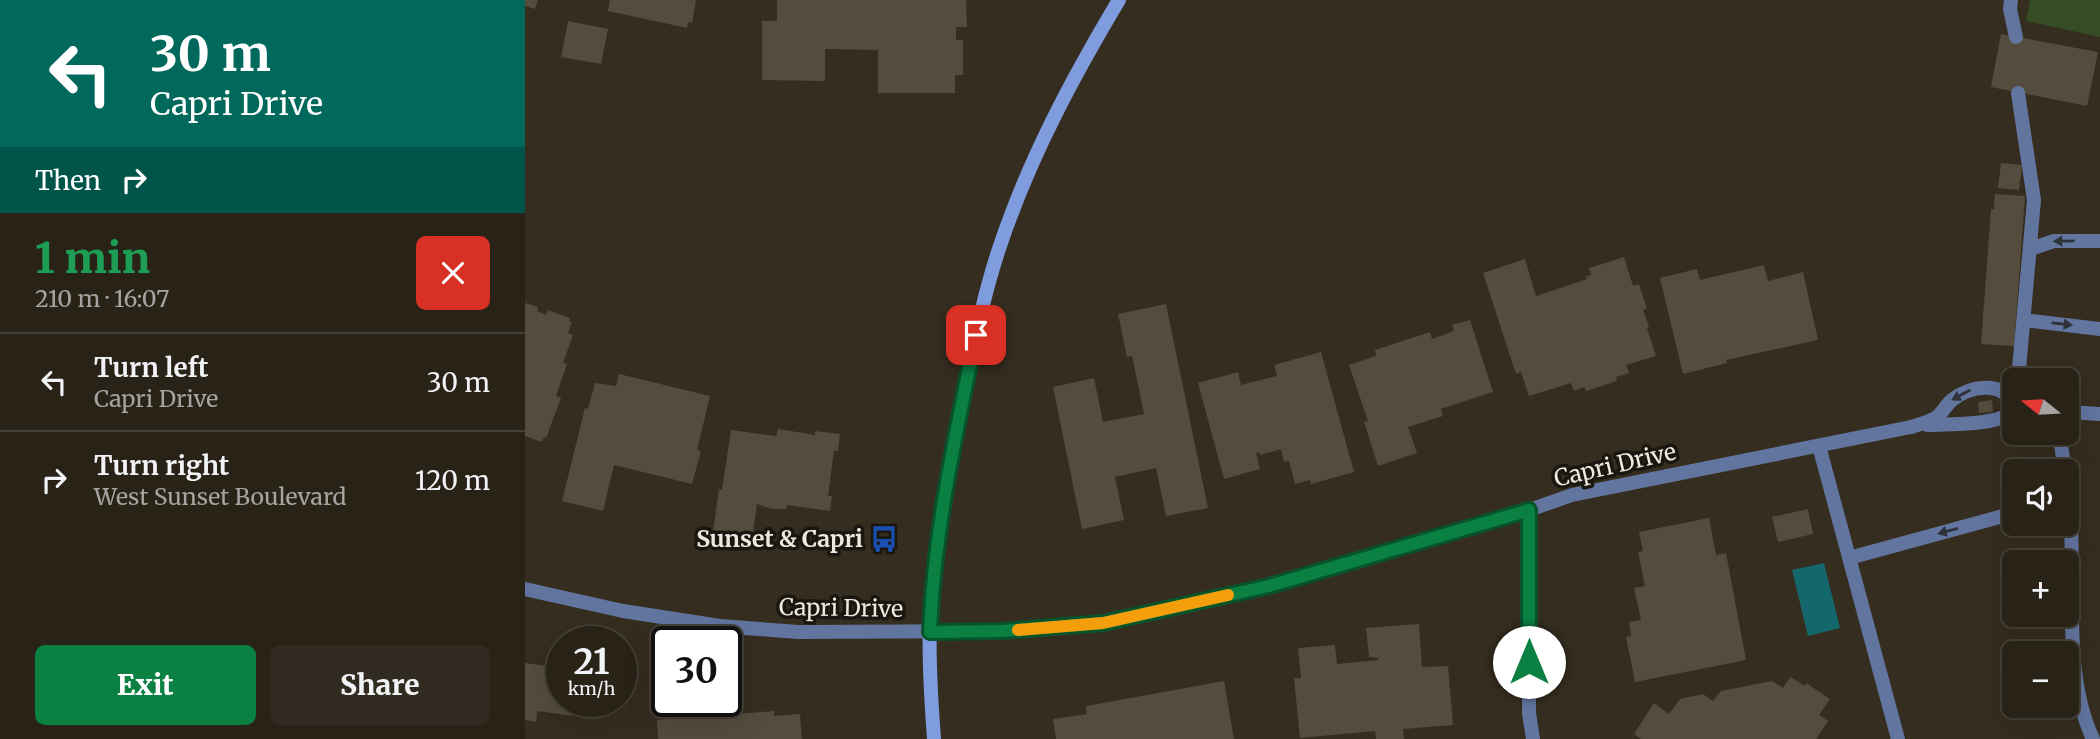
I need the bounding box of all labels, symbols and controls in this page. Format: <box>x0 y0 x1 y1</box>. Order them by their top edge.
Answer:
text: 30 m <box>150 23 271 84</box>
icon: left <box>35 28 126 119</box>
text: Capri Drive <box>150 84 323 124</box>
icon: right <box>115 161 153 199</box>
text: Then <box>35 164 101 197</box>
text: 1 min <box>35 232 150 284</box>
one-way arrow <box>2053 235 2075 247</box>
button: close <box>416 236 490 310</box>
text: 210 m · 16:07 <box>35 284 169 313</box>
pin <box>946 305 1006 365</box>
icon: arrive <box>957 316 995 354</box>
one-way arrow <box>2051 319 2073 330</box>
text: Turn left <box>94 351 208 384</box>
icon: left <box>35 363 73 401</box>
text: 30 m <box>427 366 490 399</box>
north arrow <box>2002 368 2079 444</box>
map controls <box>2002 368 2079 718</box>
text: Capri Drive <box>94 384 218 413</box>
one-way arrow <box>1952 389 1971 401</box>
street label: Capri Drive <box>1551 436 1679 493</box>
text: Turn right <box>94 449 229 482</box>
button: sound <box>2002 459 2079 536</box>
icon: right <box>35 461 73 499</box>
text: 120 m <box>415 464 490 497</box>
text: West Sunset Boulevard <box>94 482 346 511</box>
place label: Sunset & Capri <box>696 524 863 553</box>
bus stop icon: Sunset & Capri <box>869 524 899 554</box>
one-way arrow <box>1937 526 1959 537</box>
button: + <box>2002 550 2079 627</box>
street label: Capri Drive <box>779 592 903 623</box>
position arrow <box>1492 625 1566 699</box>
speed limit sign: 30 <box>651 626 742 717</box>
text: 21 <box>574 640 609 684</box>
button: − <box>2002 641 2079 718</box>
button: Exit <box>35 645 256 725</box>
button: Share <box>270 645 490 725</box>
text: km/h <box>568 677 615 700</box>

